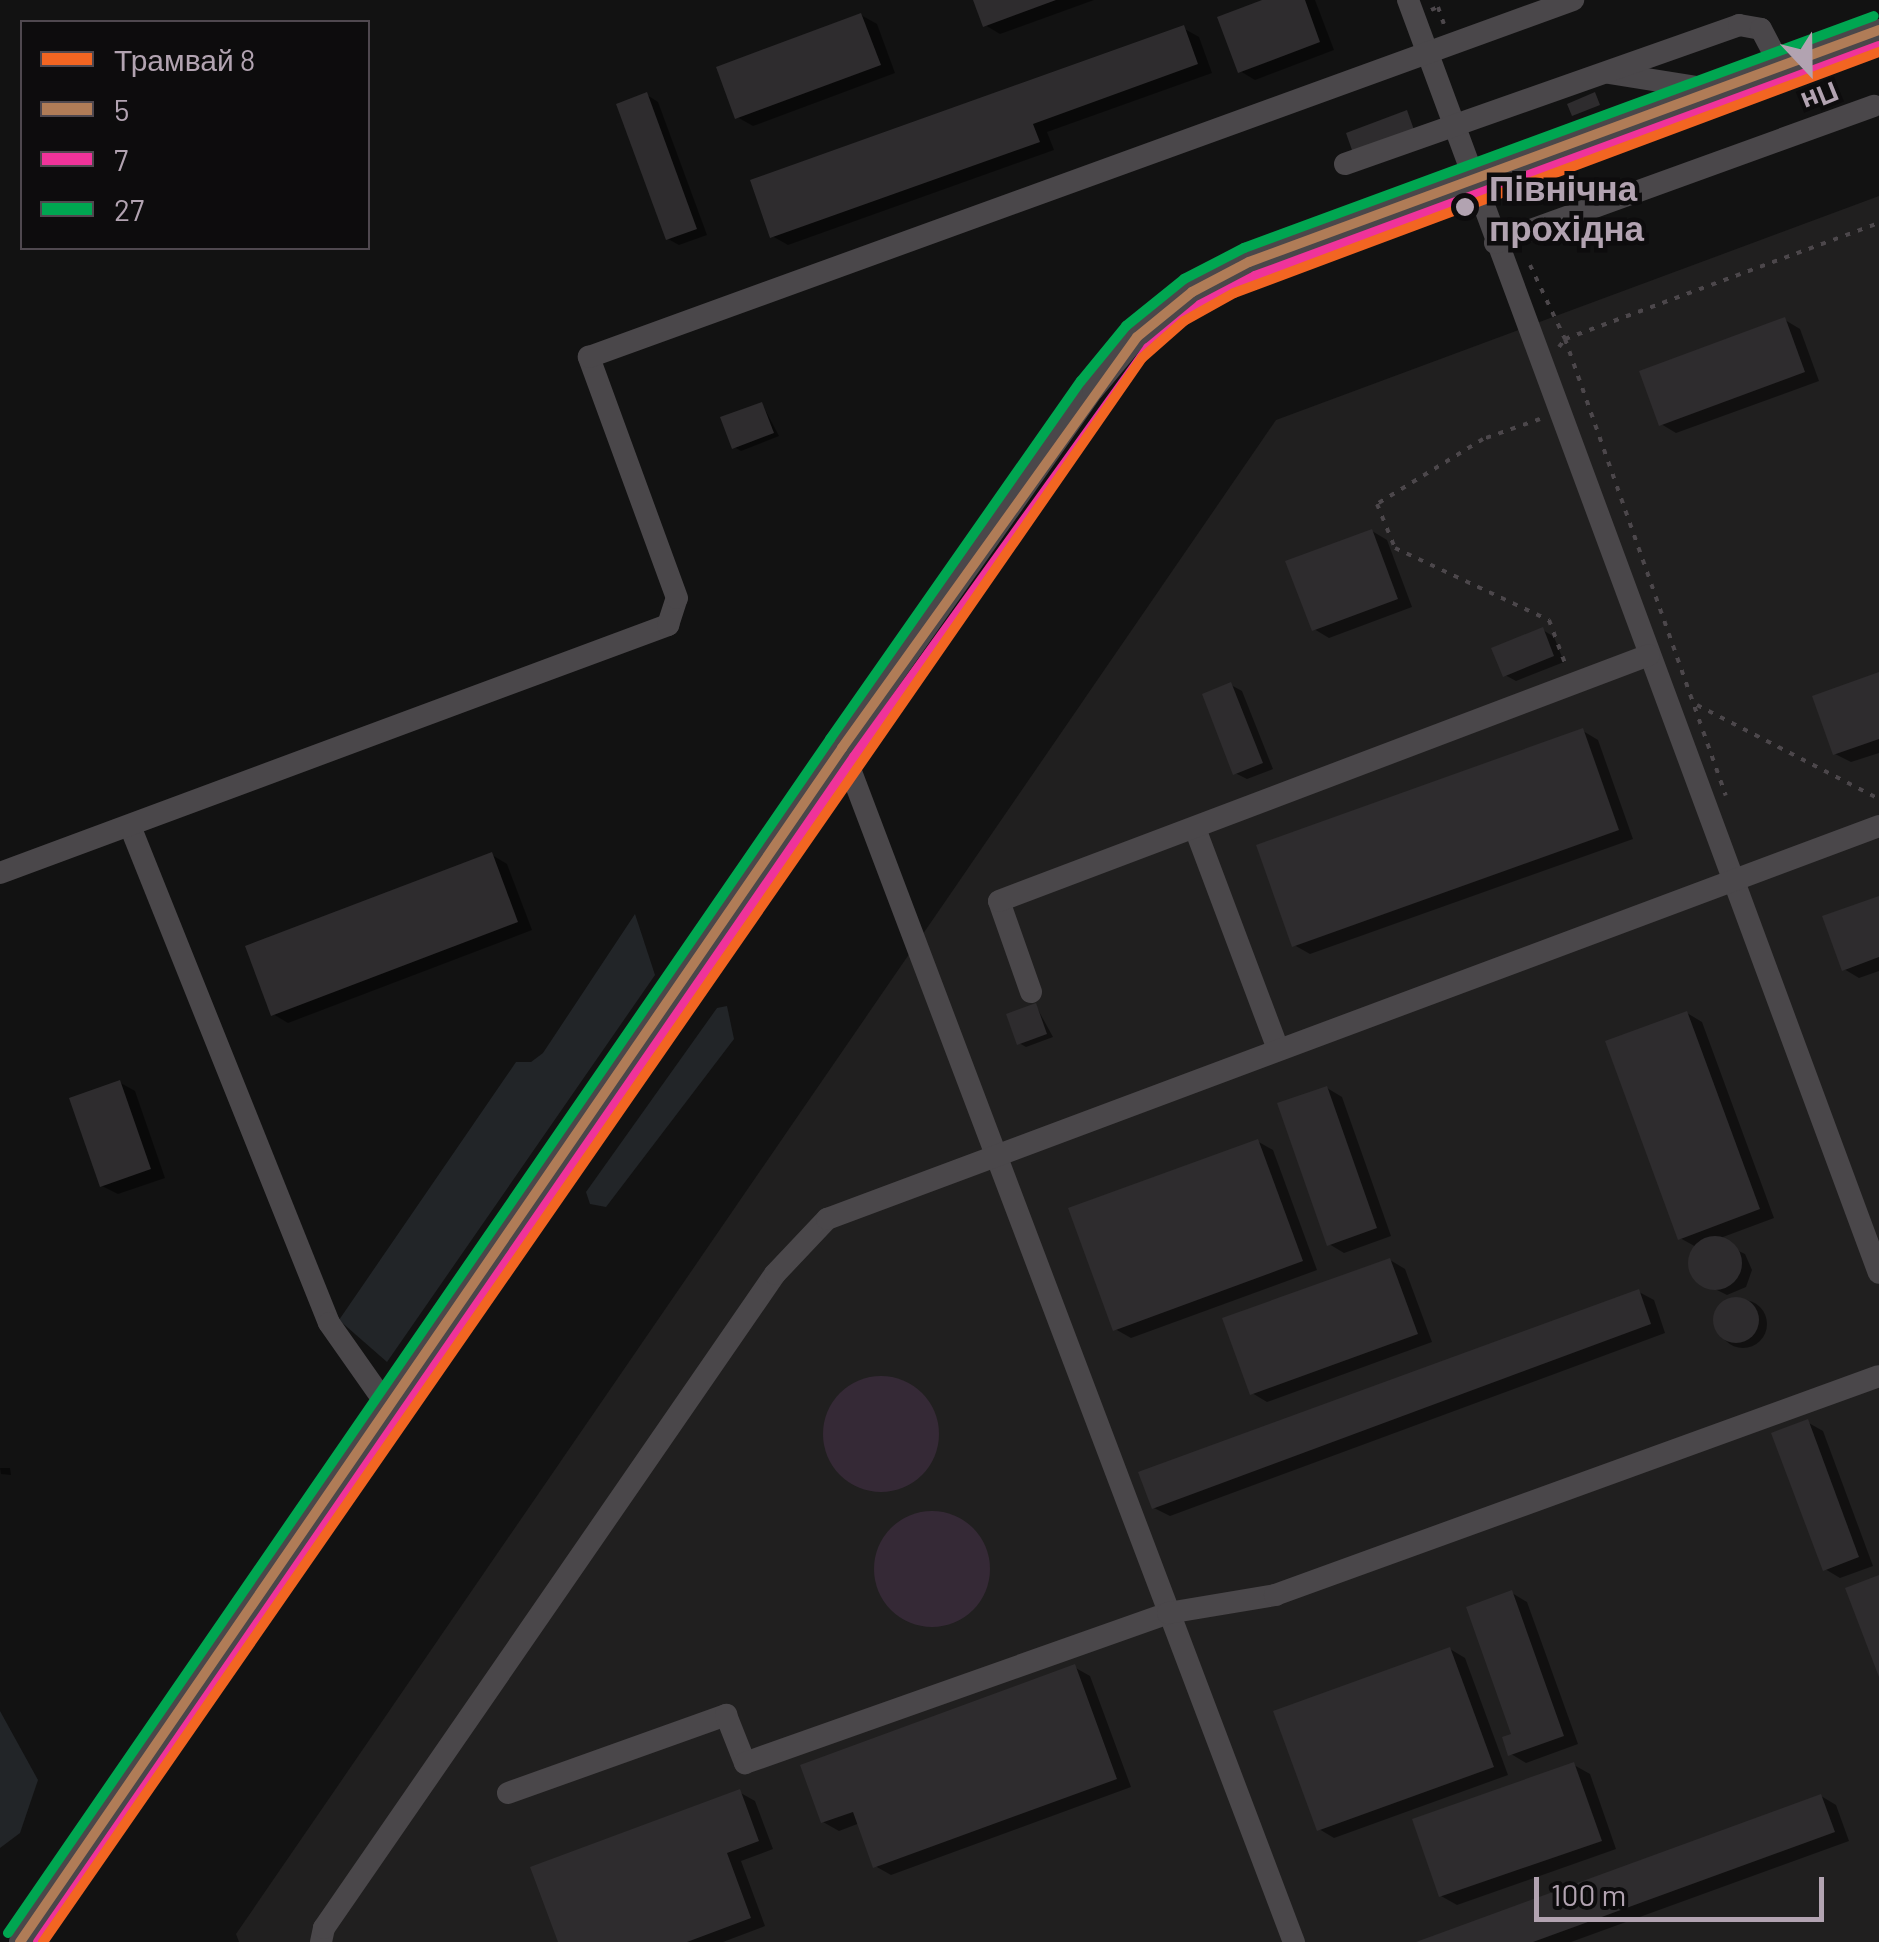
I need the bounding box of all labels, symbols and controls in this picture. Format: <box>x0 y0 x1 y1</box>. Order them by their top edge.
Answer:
legend <box>20 20 370 250</box>
north arrow <box>1759 20 1859 120</box>
text: Трамвай 8 <box>114 41 255 77</box>
text: Пн <box>1797 75 1844 121</box>
text: 5 <box>114 91 129 127</box>
text: 7 <box>114 141 128 177</box>
place label: Північна прохідна <box>1489 166 1644 248</box>
text: 27 <box>114 191 144 227</box>
marker: Північна прохідна <box>1450 192 1480 222</box>
scale bar <box>1539 1857 1829 1919</box>
text: 100 m <box>1551 1876 1626 1912</box>

